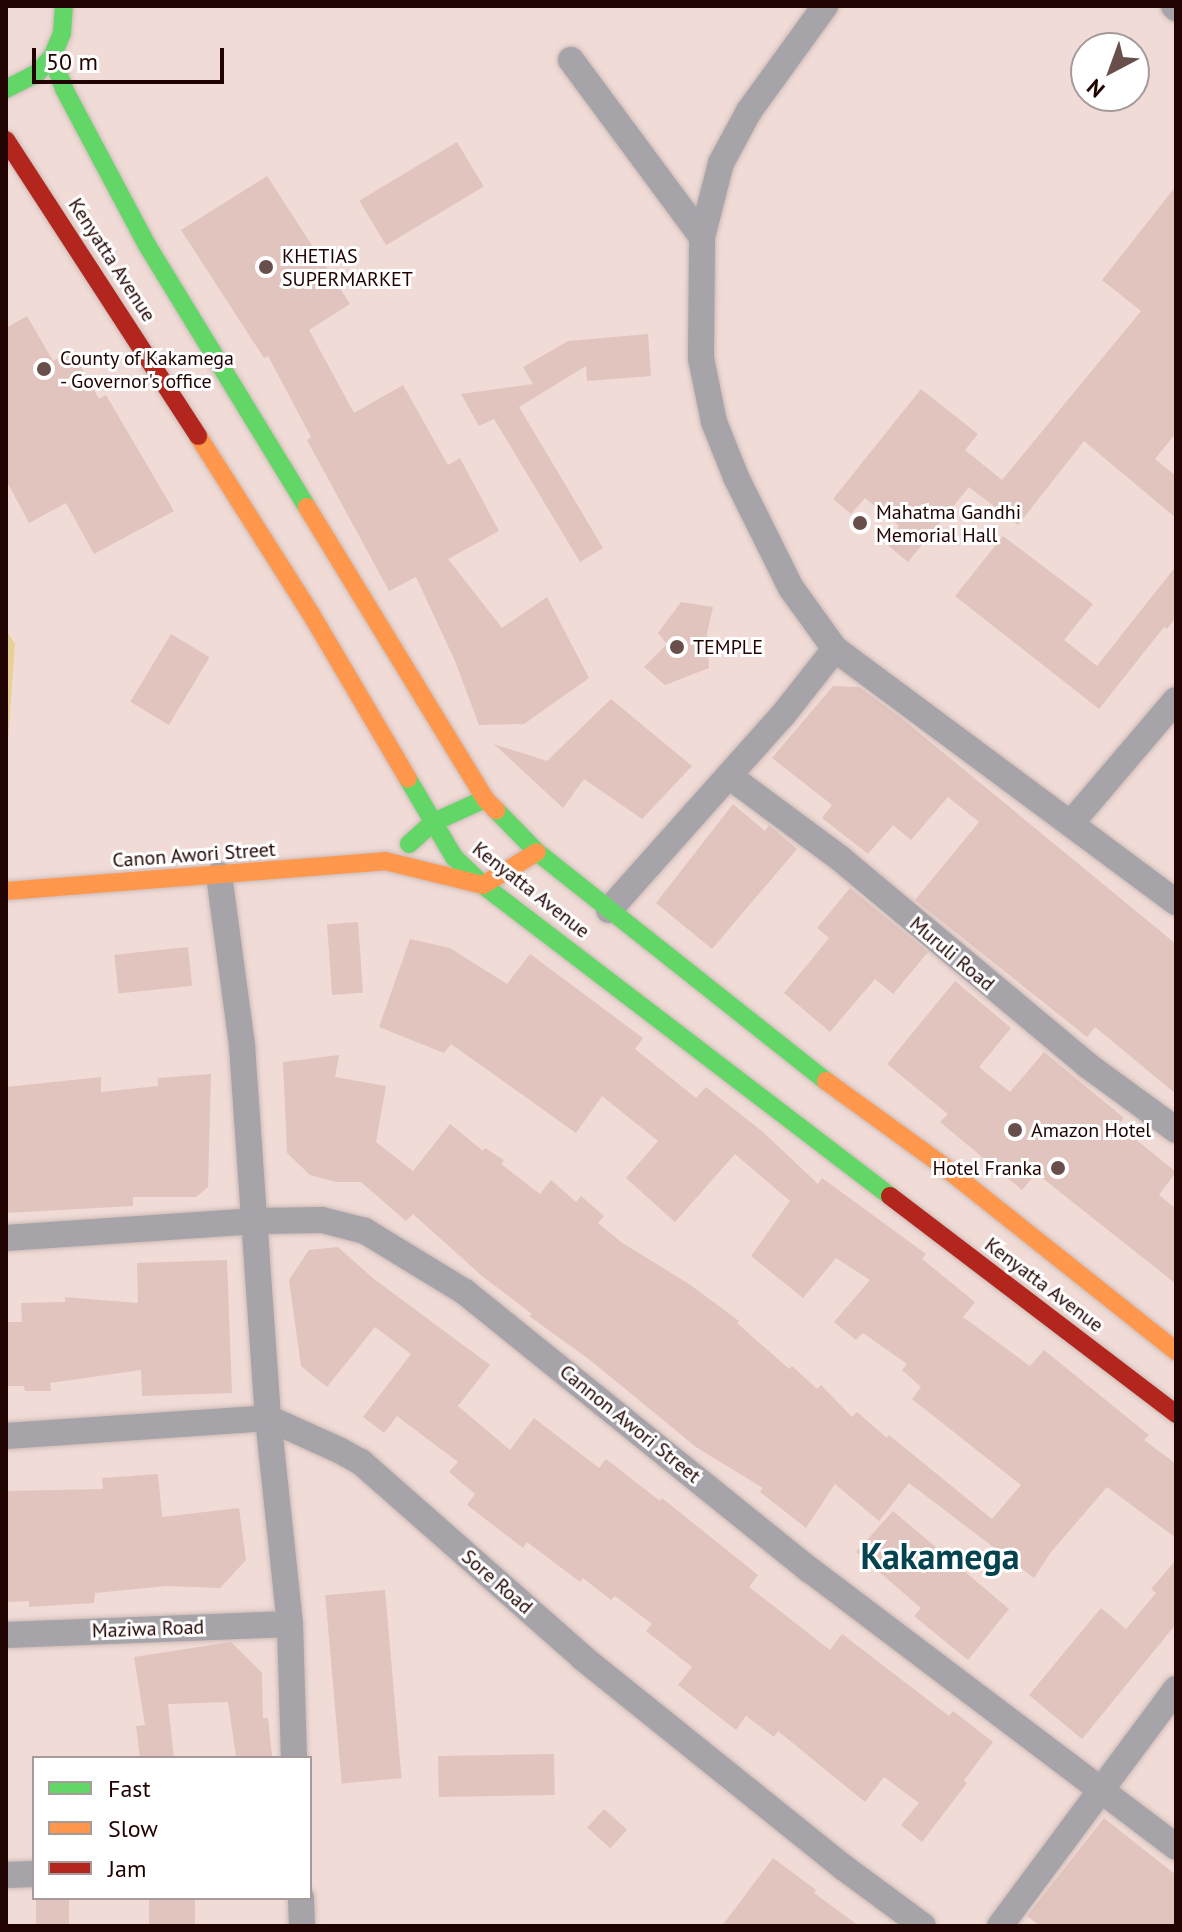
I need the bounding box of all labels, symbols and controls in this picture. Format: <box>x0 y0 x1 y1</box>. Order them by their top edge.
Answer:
scale bar <box>36 32 228 82</box>
north arrow <box>1070 32 1150 112</box>
text: 50 m <box>46 46 98 77</box>
text: N <box>1081 73 1110 104</box>
street label: Kenyatta Avenue <box>63 194 161 326</box>
place label: KHETIAS SUPERMARKET <box>282 244 413 291</box>
marker: KHETIAS SUPERMARKET <box>257 258 275 276</box>
place label: County of Kakamega - Governor's office <box>60 346 235 393</box>
marker: County of Kakamega - Governor's office <box>35 360 53 378</box>
place label: Mahatma Gandhi Memorial Hall <box>876 500 1021 547</box>
marker: Mahatma Gandhi Memorial Hall <box>851 514 869 532</box>
place label: TEMPLE <box>693 635 763 659</box>
marker: TEMPLE <box>668 638 686 656</box>
street label: Canon Awori Street <box>111 837 277 873</box>
street label: Kenyatta Avenue <box>467 837 595 943</box>
street label: Muruli Road <box>905 912 999 996</box>
place label: Amazon Hotel <box>1031 1118 1151 1142</box>
marker: Amazon Hotel <box>1006 1121 1024 1139</box>
place label: Hotel Franka <box>932 1156 1042 1180</box>
marker: Hotel Franka <box>1049 1159 1067 1177</box>
street label: Kenyatta Avenue <box>980 1232 1108 1338</box>
street label: Cannon Awori Street <box>554 1360 706 1488</box>
district label: Kakamega <box>860 1534 1020 1578</box>
street label: Sore Road <box>457 1545 537 1619</box>
street label: Maziwa Road <box>91 1615 205 1643</box>
legend <box>32 1756 312 1900</box>
text: Fast <box>108 1773 151 1804</box>
text: Slow <box>108 1813 158 1844</box>
text: Jam <box>108 1853 146 1884</box>

